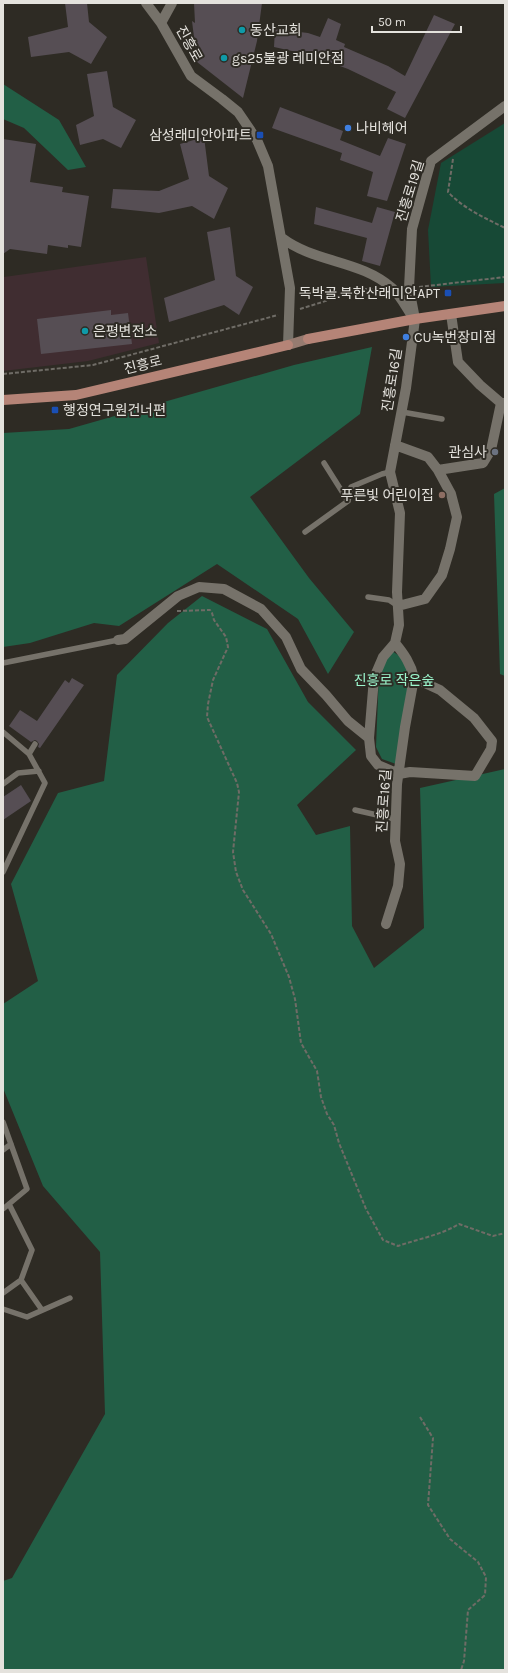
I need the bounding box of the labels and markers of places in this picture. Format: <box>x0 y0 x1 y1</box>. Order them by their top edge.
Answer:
place label: 동산교회 <box>250 22 302 39</box>
marker: 동산교회 <box>237 25 247 35</box>
place label: gs25불광 레미안점 <box>232 50 344 67</box>
marker: gs25불광 레미안점 <box>219 53 229 63</box>
place label: 나비헤어 <box>356 120 408 137</box>
marker: 나비헤어 <box>343 123 353 133</box>
place label: 삼성래미안아파트 <box>149 127 252 144</box>
marker: 삼성래미안아파트 <box>255 130 265 140</box>
place label: 독박골.북한산래미안APT <box>299 285 440 302</box>
marker: 독박골.북한산래미안APT <box>443 288 453 298</box>
place label: 은평변전소 <box>93 323 158 340</box>
marker: 은평변전소 <box>80 326 90 336</box>
place label: CU녹번장미점 <box>414 329 496 346</box>
marker: CU녹번장미점 <box>401 332 411 342</box>
place label: 행정연구원건너편 <box>63 402 166 419</box>
marker: 행정연구원건너편 <box>50 405 60 415</box>
place label: 관심사 <box>448 444 487 461</box>
marker: 관심사 <box>490 447 500 457</box>
place label: 푸른빛 어린이집 <box>341 487 434 504</box>
marker: 푸른빛 어린이집 <box>437 490 447 500</box>

